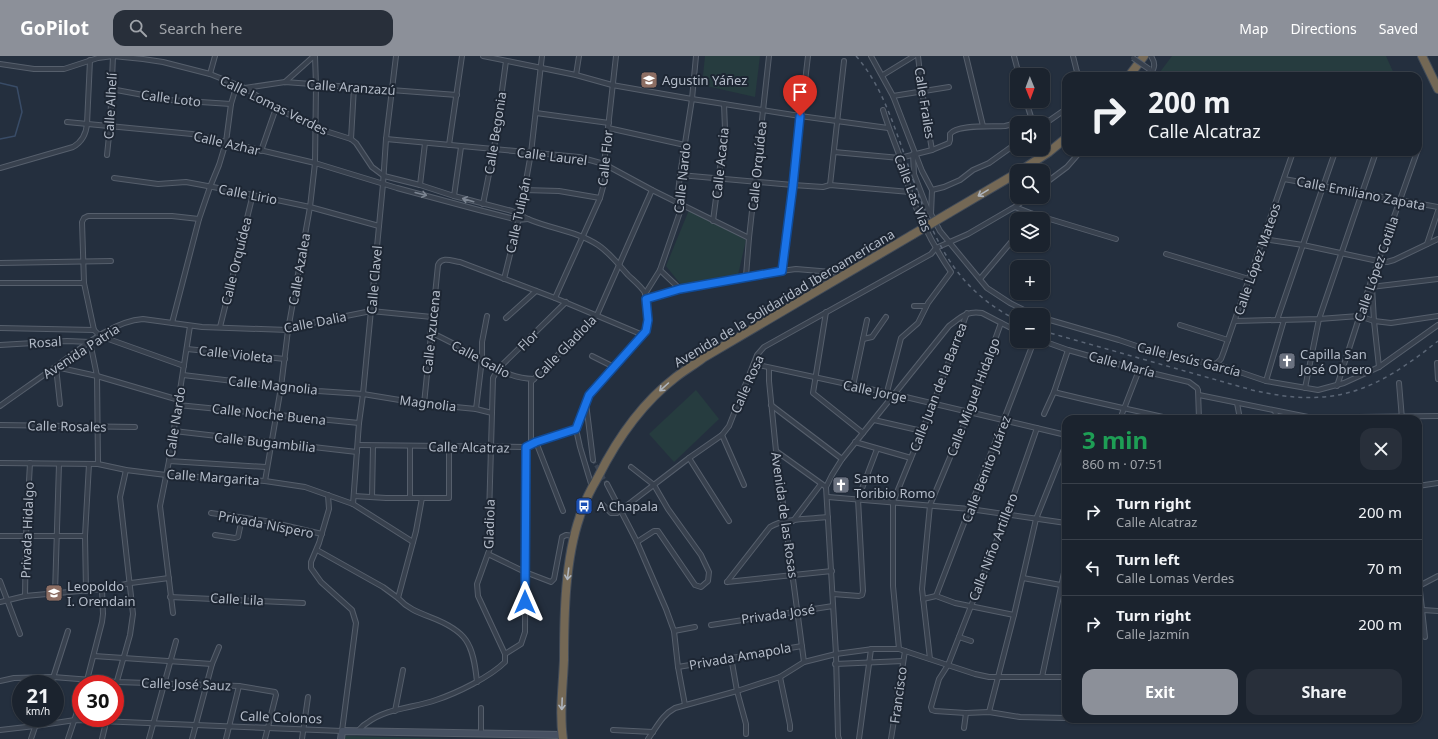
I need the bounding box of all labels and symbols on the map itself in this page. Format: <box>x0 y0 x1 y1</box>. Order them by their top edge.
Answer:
street label: Calle Frailes <box>910 66 940 140</box>
north arrow <box>1010 68 1050 108</box>
school or university icon: Agustin Yáñez <box>639 70 659 90</box>
street label: Calle Lomas Verdes <box>217 71 331 139</box>
place label: Agustin Yáñez <box>662 71 747 89</box>
street label: Calle Alhelí <box>99 72 121 140</box>
street label: Calle Aranzazú <box>306 75 396 99</box>
pin <box>783 75 817 116</box>
street label: Calle Loto <box>140 85 202 111</box>
street label: Calle Begonia <box>480 90 510 176</box>
street label: Calle Orquídea <box>743 120 771 212</box>
street label: Calle Acacia <box>707 126 733 200</box>
street label: Calle Azhar <box>192 127 263 160</box>
street label: Calle Flor <box>593 128 617 187</box>
street label: Calle Nardo <box>669 142 695 214</box>
street label: Calle Laurel <box>516 143 588 169</box>
street label: Calle Las Vías <box>890 152 936 234</box>
street label: Calle Emiliano Zapata <box>1295 172 1427 214</box>
street label: Calle Tulipán <box>501 175 535 255</box>
street label: Calle Lirio <box>217 179 279 209</box>
one-way arrow <box>977 189 989 197</box>
one-way arrow <box>414 191 427 198</box>
one-way arrow <box>462 196 475 203</box>
street label: Calle López Mateos <box>1229 201 1285 317</box>
street label: Calle López Cotilla <box>1350 214 1402 324</box>
street label: Calle Orquídea <box>216 215 256 307</box>
street label: Avenida de la Solidaridad Iberoamericana <box>670 225 898 371</box>
street label: Calle Azalea <box>284 232 314 306</box>
street label: Calle Clavel <box>362 245 386 315</box>
street label: Calle Azucena <box>418 289 444 375</box>
street label: Calle Dalia <box>282 307 348 337</box>
street label: Calle Gladiola <box>530 311 600 383</box>
street label: Avenida Patria <box>39 319 123 383</box>
street label: Calle Juan de la Barrea <box>905 320 971 454</box>
street label: Flor <box>513 325 543 355</box>
street label: Rosal <box>28 332 62 352</box>
street label: Calle Miguel Hidalgo <box>942 335 1004 459</box>
street label: Calle Galio <box>448 336 514 382</box>
street label: Calle Jesús García <box>1135 337 1243 381</box>
street label: Calle Violeta <box>198 341 274 367</box>
place label: Capilla San José Obrero <box>1298 345 1372 378</box>
street label: Calle María <box>1087 347 1157 381</box>
church icon: Capilla San José Obrero <box>1277 351 1297 371</box>
street label: Calle Rosa <box>726 352 768 416</box>
street label: Calle Magnolia <box>227 371 319 399</box>
street label: Calle Jorge <box>841 375 909 407</box>
one-way arrow <box>660 382 670 391</box>
street label: Calle Nardo <box>161 385 189 459</box>
street label: Magnolia <box>399 391 457 415</box>
street label: Calle Noche Buena <box>211 399 327 429</box>
street label: Calle Benito Juárez <box>957 413 1015 525</box>
street label: Calle Rosales <box>27 416 107 436</box>
street label: Calle Bugambilia <box>213 428 317 456</box>
street label: Calle Alcatraz <box>428 437 510 457</box>
street label: Avenida de las Rosas <box>767 451 803 579</box>
street label: Calle Margarita <box>166 465 260 489</box>
place label: Santo Toribio Romo <box>854 469 936 502</box>
church icon: Santo Toribio Romo <box>831 475 851 495</box>
street label: Privada Hidalgo <box>16 481 38 579</box>
street label: Calle Niño Artillero <box>964 490 1022 604</box>
bus stop icon: A Chapala <box>574 496 594 516</box>
place label: A Chapala <box>597 497 658 515</box>
street label: Gladiola <box>479 499 499 549</box>
street label: Privada Níspero <box>217 506 315 542</box>
one-way arrow <box>565 567 572 580</box>
place label: Leopoldo I. Orendain <box>67 577 136 610</box>
position arrow <box>504 581 546 623</box>
school or university icon: Leopoldo I. Orendain <box>44 583 64 603</box>
street label: Calle Lila <box>210 589 264 609</box>
street label: Privada José <box>740 600 816 628</box>
street label: Privada Amapola <box>688 638 792 674</box>
street label: Francisco <box>885 665 911 725</box>
street label: Calle José Sauz <box>141 673 231 695</box>
speed limit sign: 30 <box>72 675 124 727</box>
one-way arrow <box>558 697 566 710</box>
street label: Calle Colonos <box>240 707 322 727</box>

